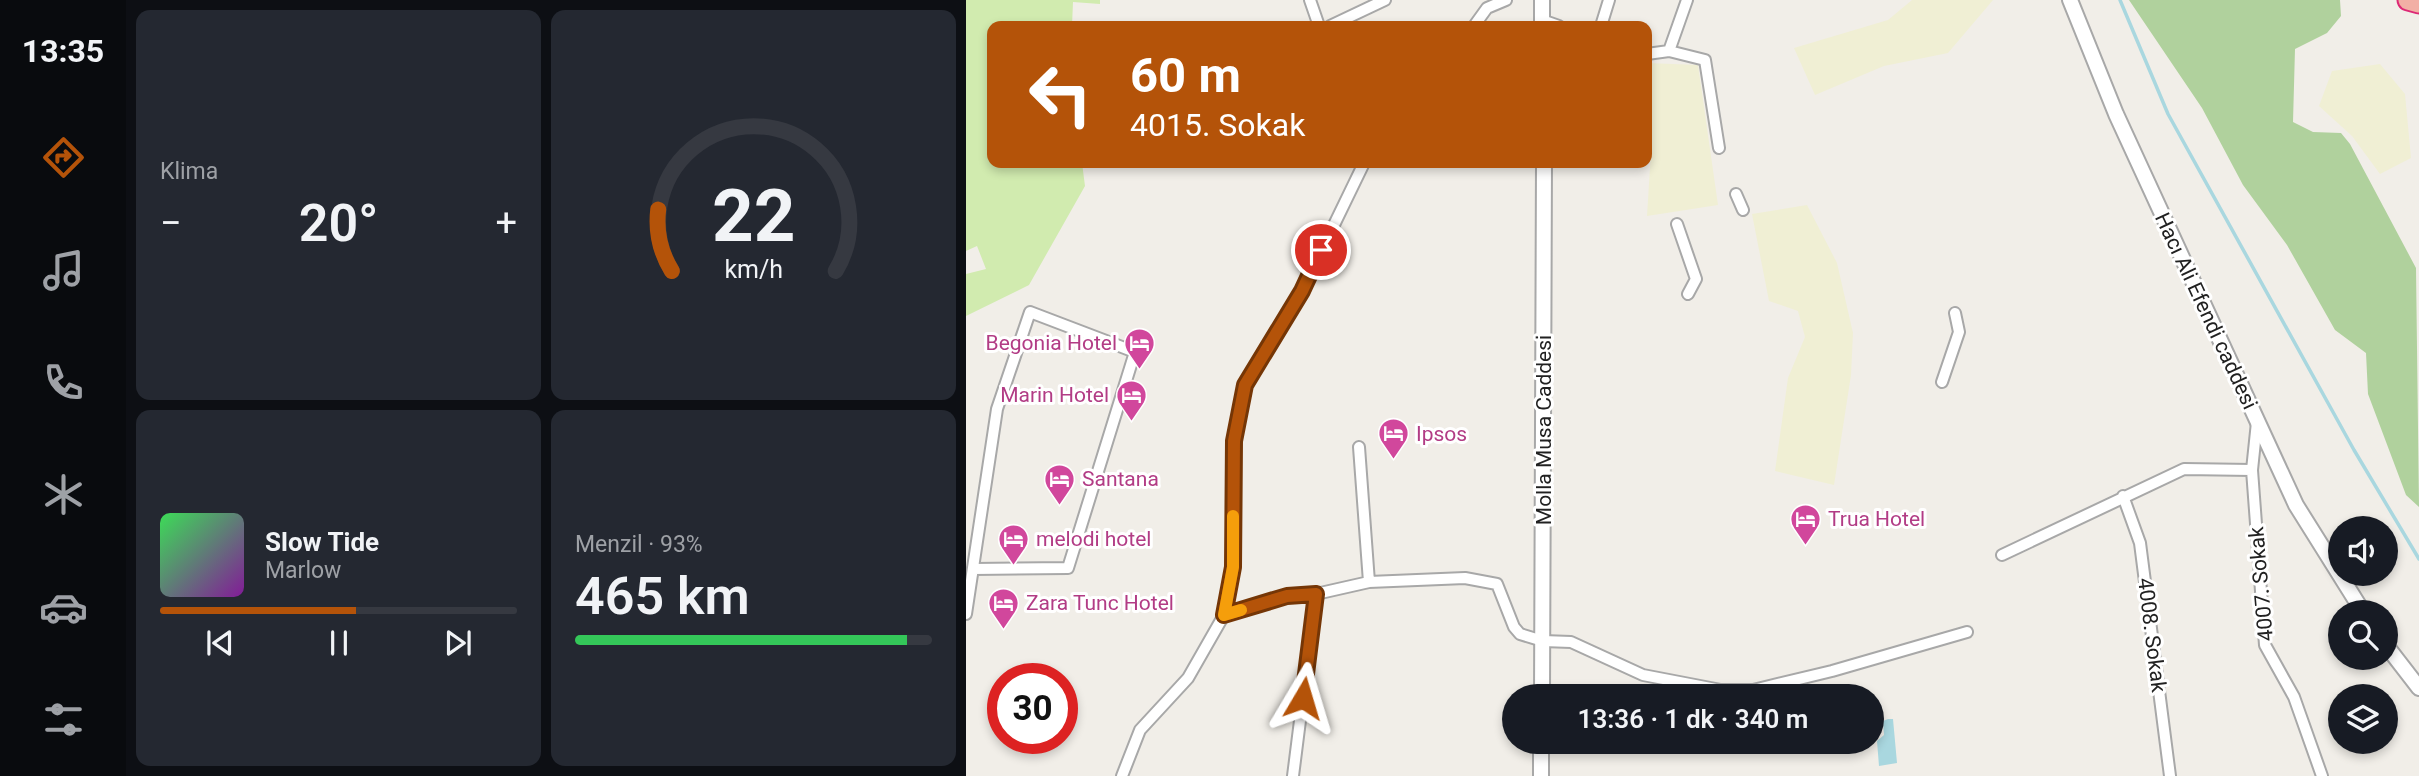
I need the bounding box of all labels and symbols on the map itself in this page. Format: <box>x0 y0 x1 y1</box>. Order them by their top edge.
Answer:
street label: Hacı Ali Efendi caddesi <box>2150 209 2262 413</box>
pin <box>1291 220 1351 280</box>
hotel icon: Begonia Hotel <box>1123 326 1157 370</box>
place label: Begonia Hotel <box>986 331 1117 355</box>
street label: Molla Musa Caddesi <box>1532 335 1556 525</box>
hotel icon: Marin Hotel <box>1115 378 1149 422</box>
place label: Marin Hotel <box>1000 383 1109 407</box>
hotel icon: Ipsos <box>1376 417 1410 461</box>
place label: Ipsos <box>1416 422 1467 446</box>
hotel icon: Santana <box>1042 462 1076 506</box>
place label: Santana <box>1082 467 1159 491</box>
hotel icon: Trua Hotel <box>1788 502 1822 546</box>
place label: Trua Hotel <box>1828 507 1925 531</box>
hotel icon: melodi hotel <box>996 522 1030 566</box>
street label: 4007. Sokak <box>2244 525 2278 642</box>
place label: melodi hotel <box>1036 527 1151 551</box>
street label: 4008. Sokak <box>2133 576 2171 694</box>
hotel icon: Zara Tunc Hotel <box>986 586 1020 630</box>
place label: Zara Tunc Hotel <box>1026 591 1174 615</box>
position arrow <box>1266 661 1340 735</box>
speed limit sign: 30 <box>987 663 1078 754</box>

